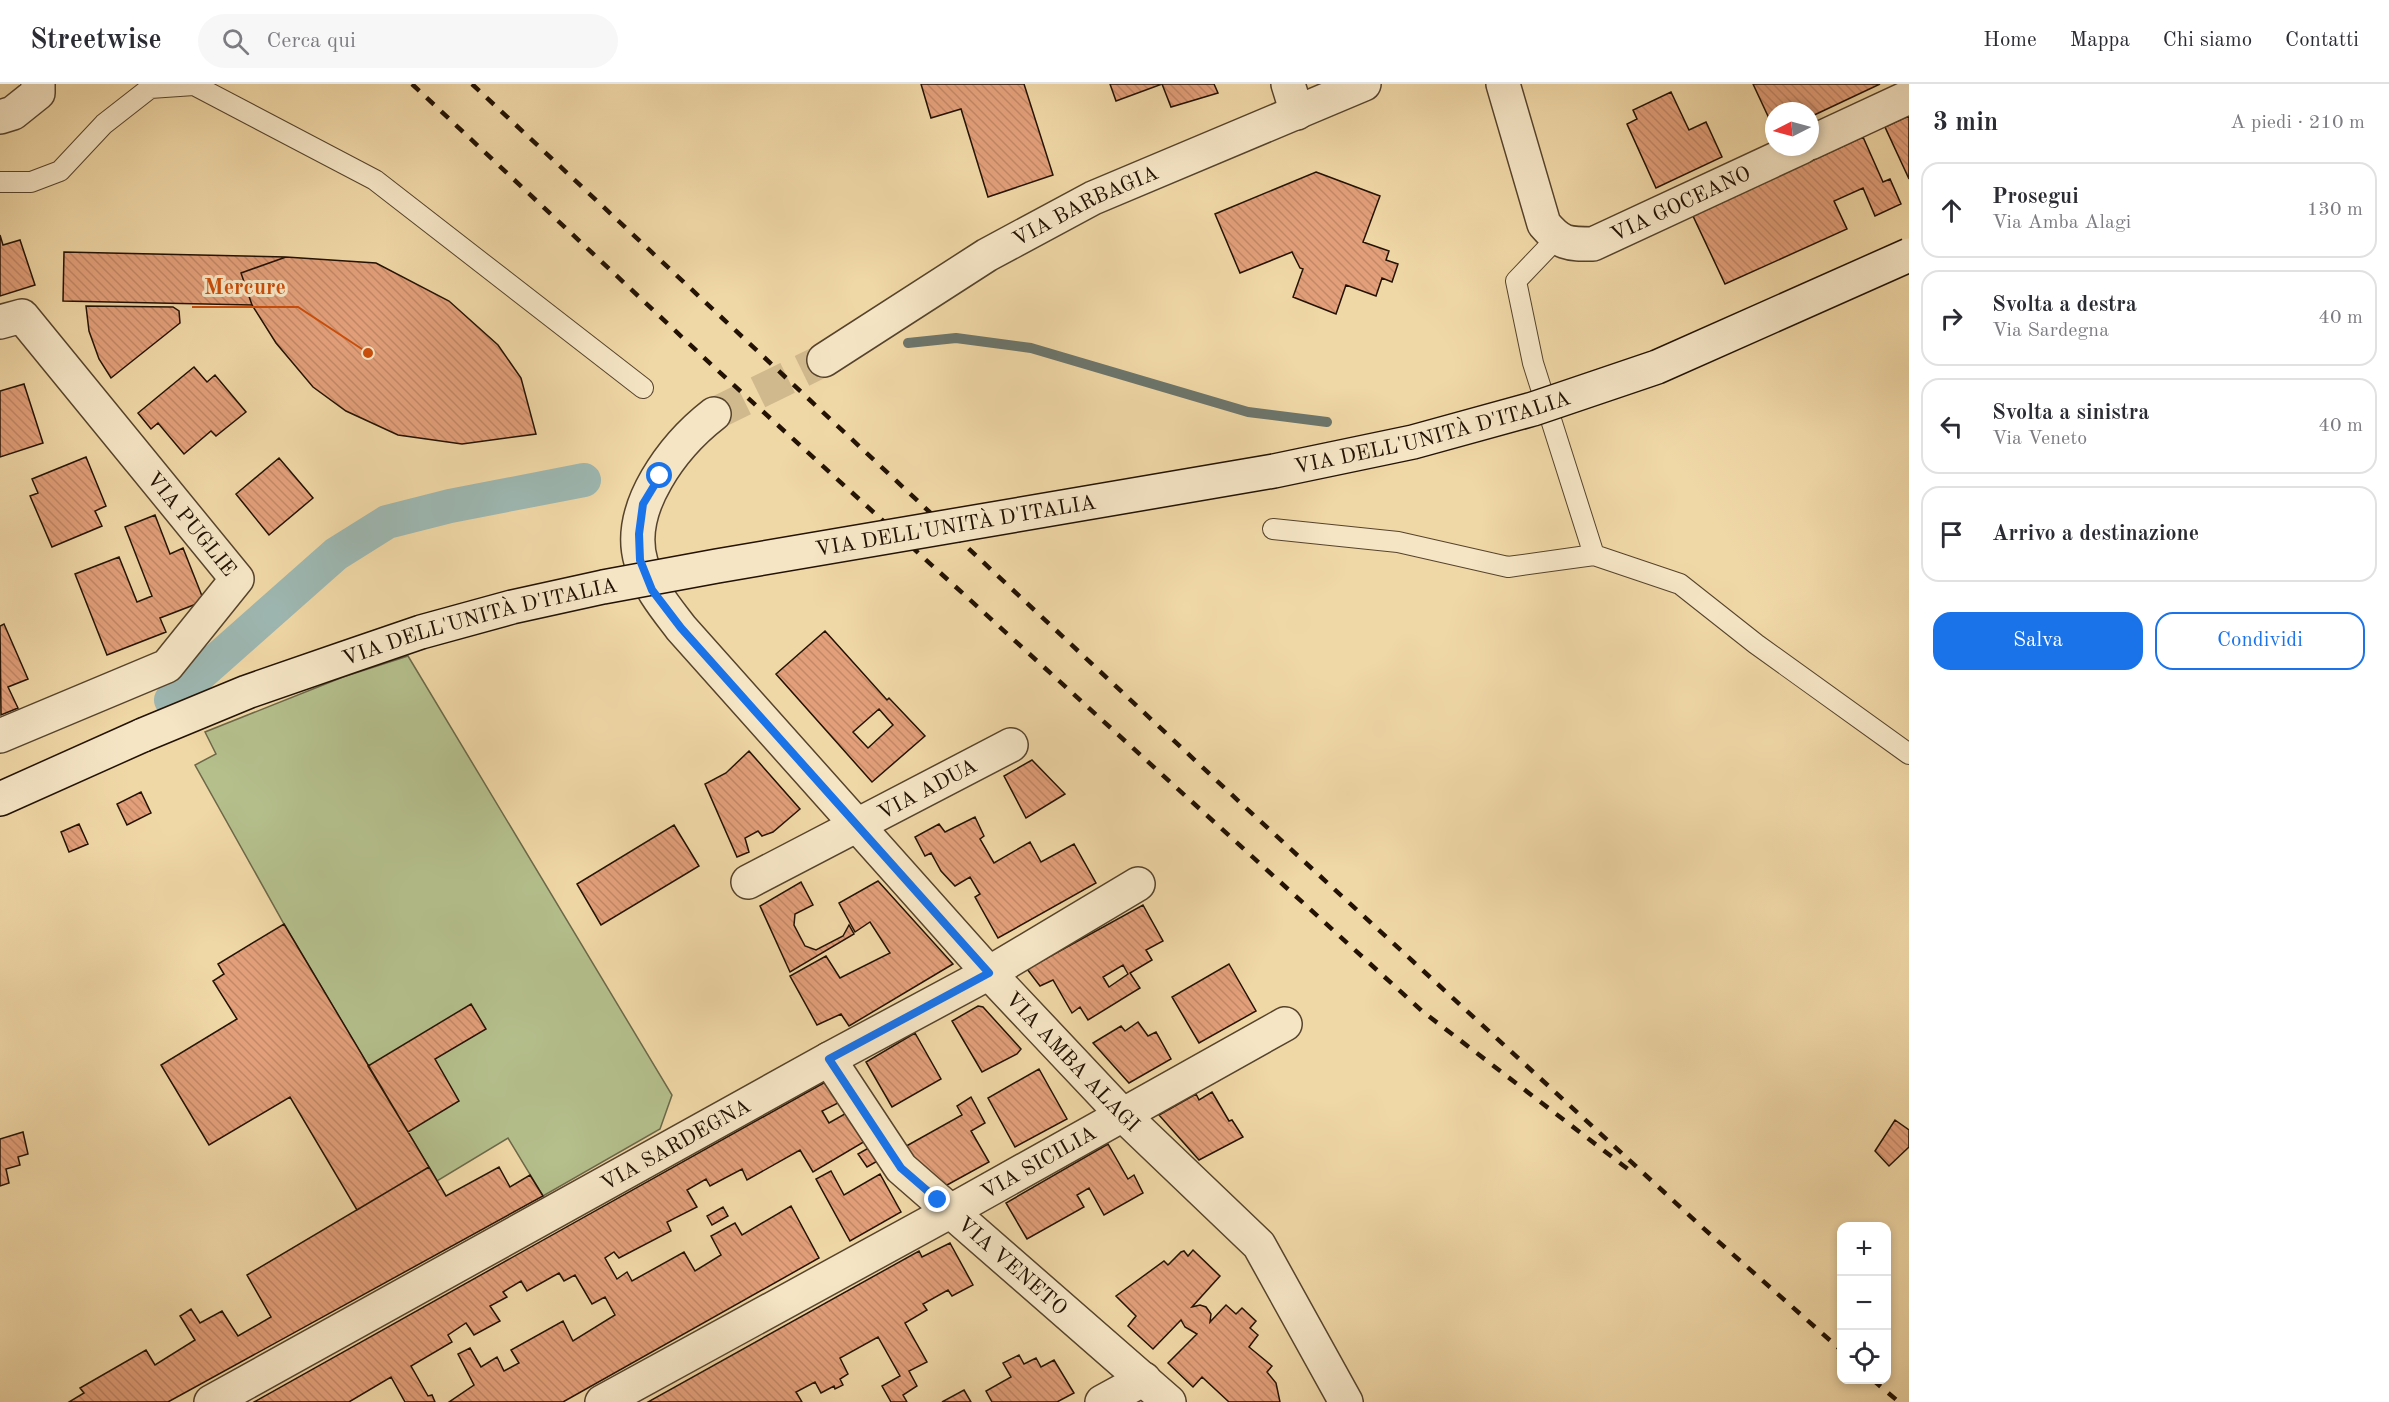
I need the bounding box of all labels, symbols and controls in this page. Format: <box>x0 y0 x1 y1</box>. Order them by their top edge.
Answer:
search box <box>198 14 618 68</box>
icon: search <box>219 25 252 58</box>
text: Streetwise <box>30 27 162 55</box>
text: Cerca qui <box>267 30 356 52</box>
text: Home <box>1983 30 2037 51</box>
text: Mappa <box>2070 30 2130 51</box>
text: Chi siamo <box>2163 30 2252 51</box>
text: Contatti <box>2285 30 2359 51</box>
north arrow <box>1765 102 1819 156</box>
text: 3 min <box>1933 110 1998 136</box>
text: A piedi · 210 m <box>2230 113 2365 133</box>
street label: VIA BARBAGIA <box>1010 163 1162 251</box>
street label: VIA GOCEANO <box>1608 163 1754 246</box>
text: Prosegui <box>1992 186 2079 208</box>
icon: ahead <box>1935 194 1968 227</box>
text: 130 m <box>2307 200 2363 220</box>
text: Via Amba Alagi <box>1992 213 2131 233</box>
callout: Mercure <box>192 267 298 307</box>
text: Mercure <box>204 277 286 299</box>
text: Svolta a destra <box>1992 294 2137 316</box>
icon: right <box>1935 302 1968 335</box>
text: 40 m <box>2318 308 2363 328</box>
text: Via Sardegna <box>1992 321 2109 341</box>
street label: VIA DELL'UNITÀ D'ITALIA <box>1293 388 1573 478</box>
text: Svolta a sinistra <box>1992 402 2150 424</box>
icon: left <box>1935 410 1968 443</box>
text: 40 m <box>2318 416 2363 436</box>
text: Via Veneto <box>1992 429 2087 449</box>
route start <box>646 462 672 488</box>
street label: VIA PUGLIE <box>142 468 239 581</box>
street label: VIA DELL'UNITÀ D'ITALIA <box>814 493 1098 561</box>
icon: arrive <box>1935 518 1968 551</box>
text: Arrivo a destinazione <box>1992 523 2199 545</box>
street label: VIA DELL'UNITÀ D'ITALIA <box>340 576 619 670</box>
button: Salva <box>1933 612 2143 670</box>
button: Condividi <box>2155 612 2365 670</box>
street label: VIA ADUA <box>875 756 981 824</box>
street label: VIA AMBA ALAGI <box>1001 989 1143 1137</box>
street label: VIA SARDEGNA <box>598 1096 754 1195</box>
street label: VIA SICILIA <box>978 1123 1100 1204</box>
route end <box>924 1186 950 1212</box>
street label: VIA VENETO <box>953 1214 1070 1320</box>
map controls <box>1837 1222 1891 1384</box>
button: + <box>1837 1222 1891 1276</box>
button: − <box>1837 1276 1891 1330</box>
button: locate <box>1837 1330 1891 1384</box>

